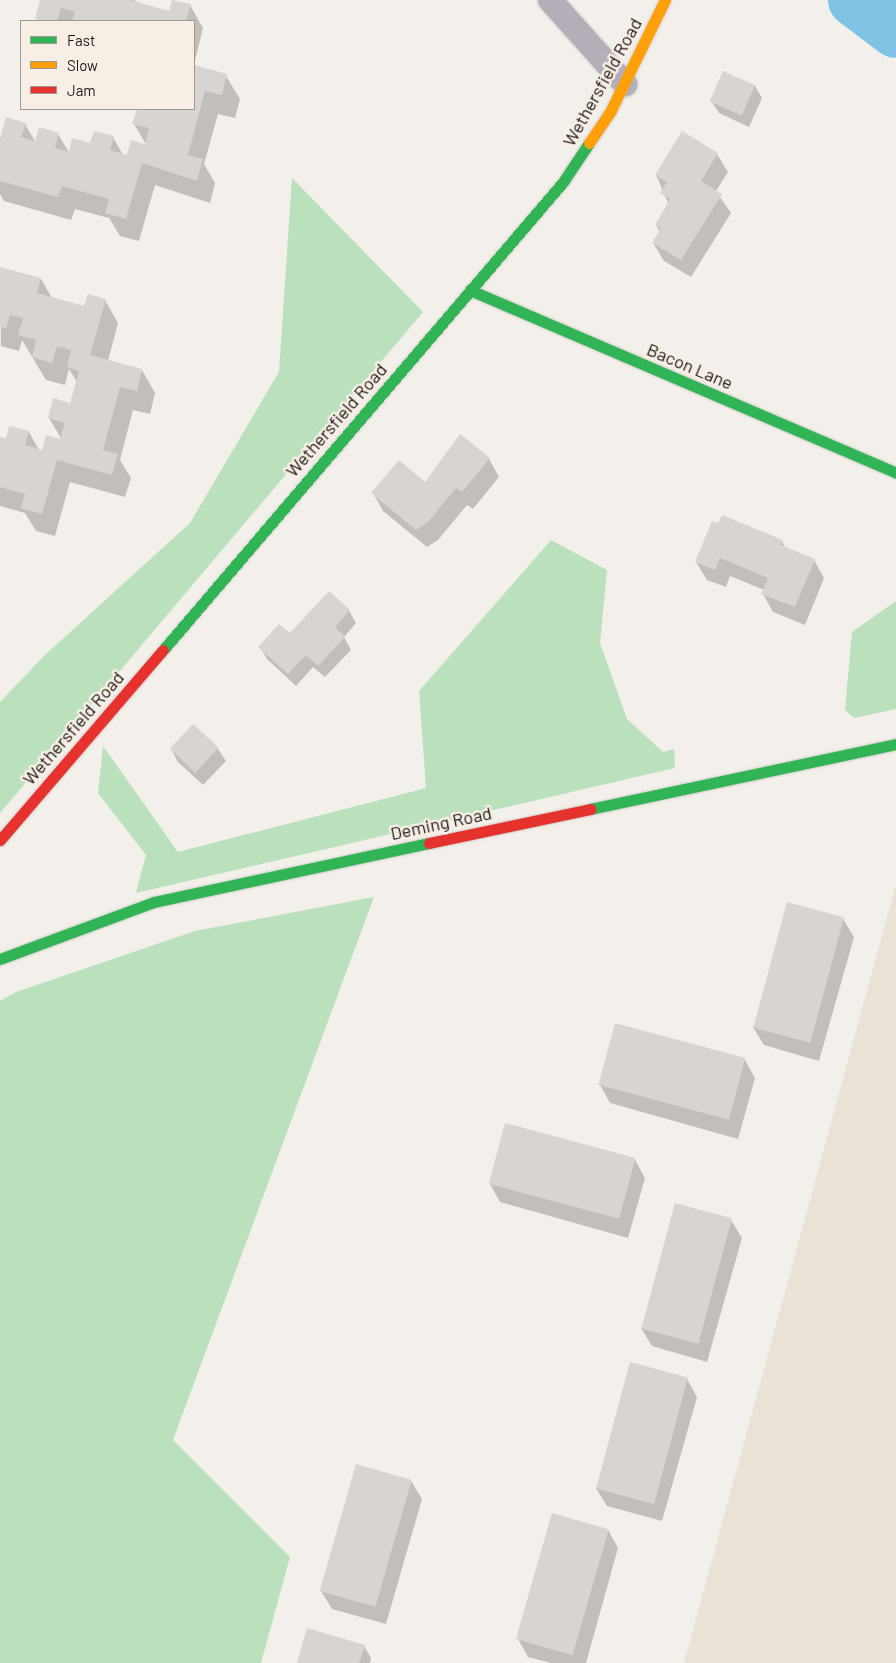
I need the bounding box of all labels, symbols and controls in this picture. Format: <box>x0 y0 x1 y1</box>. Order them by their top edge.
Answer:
street label: Wethersfield Road <box>558 14 646 150</box>
legend <box>20 20 195 110</box>
text: Fast <box>67 31 95 49</box>
text: Slow <box>67 56 98 74</box>
text: Jam <box>67 81 96 99</box>
street label: Bacon Lane <box>644 338 736 394</box>
street label: Wethersfield Road <box>281 359 391 481</box>
street label: Wethersfield Road <box>18 667 128 789</box>
street label: Deming Road <box>388 802 494 844</box>

